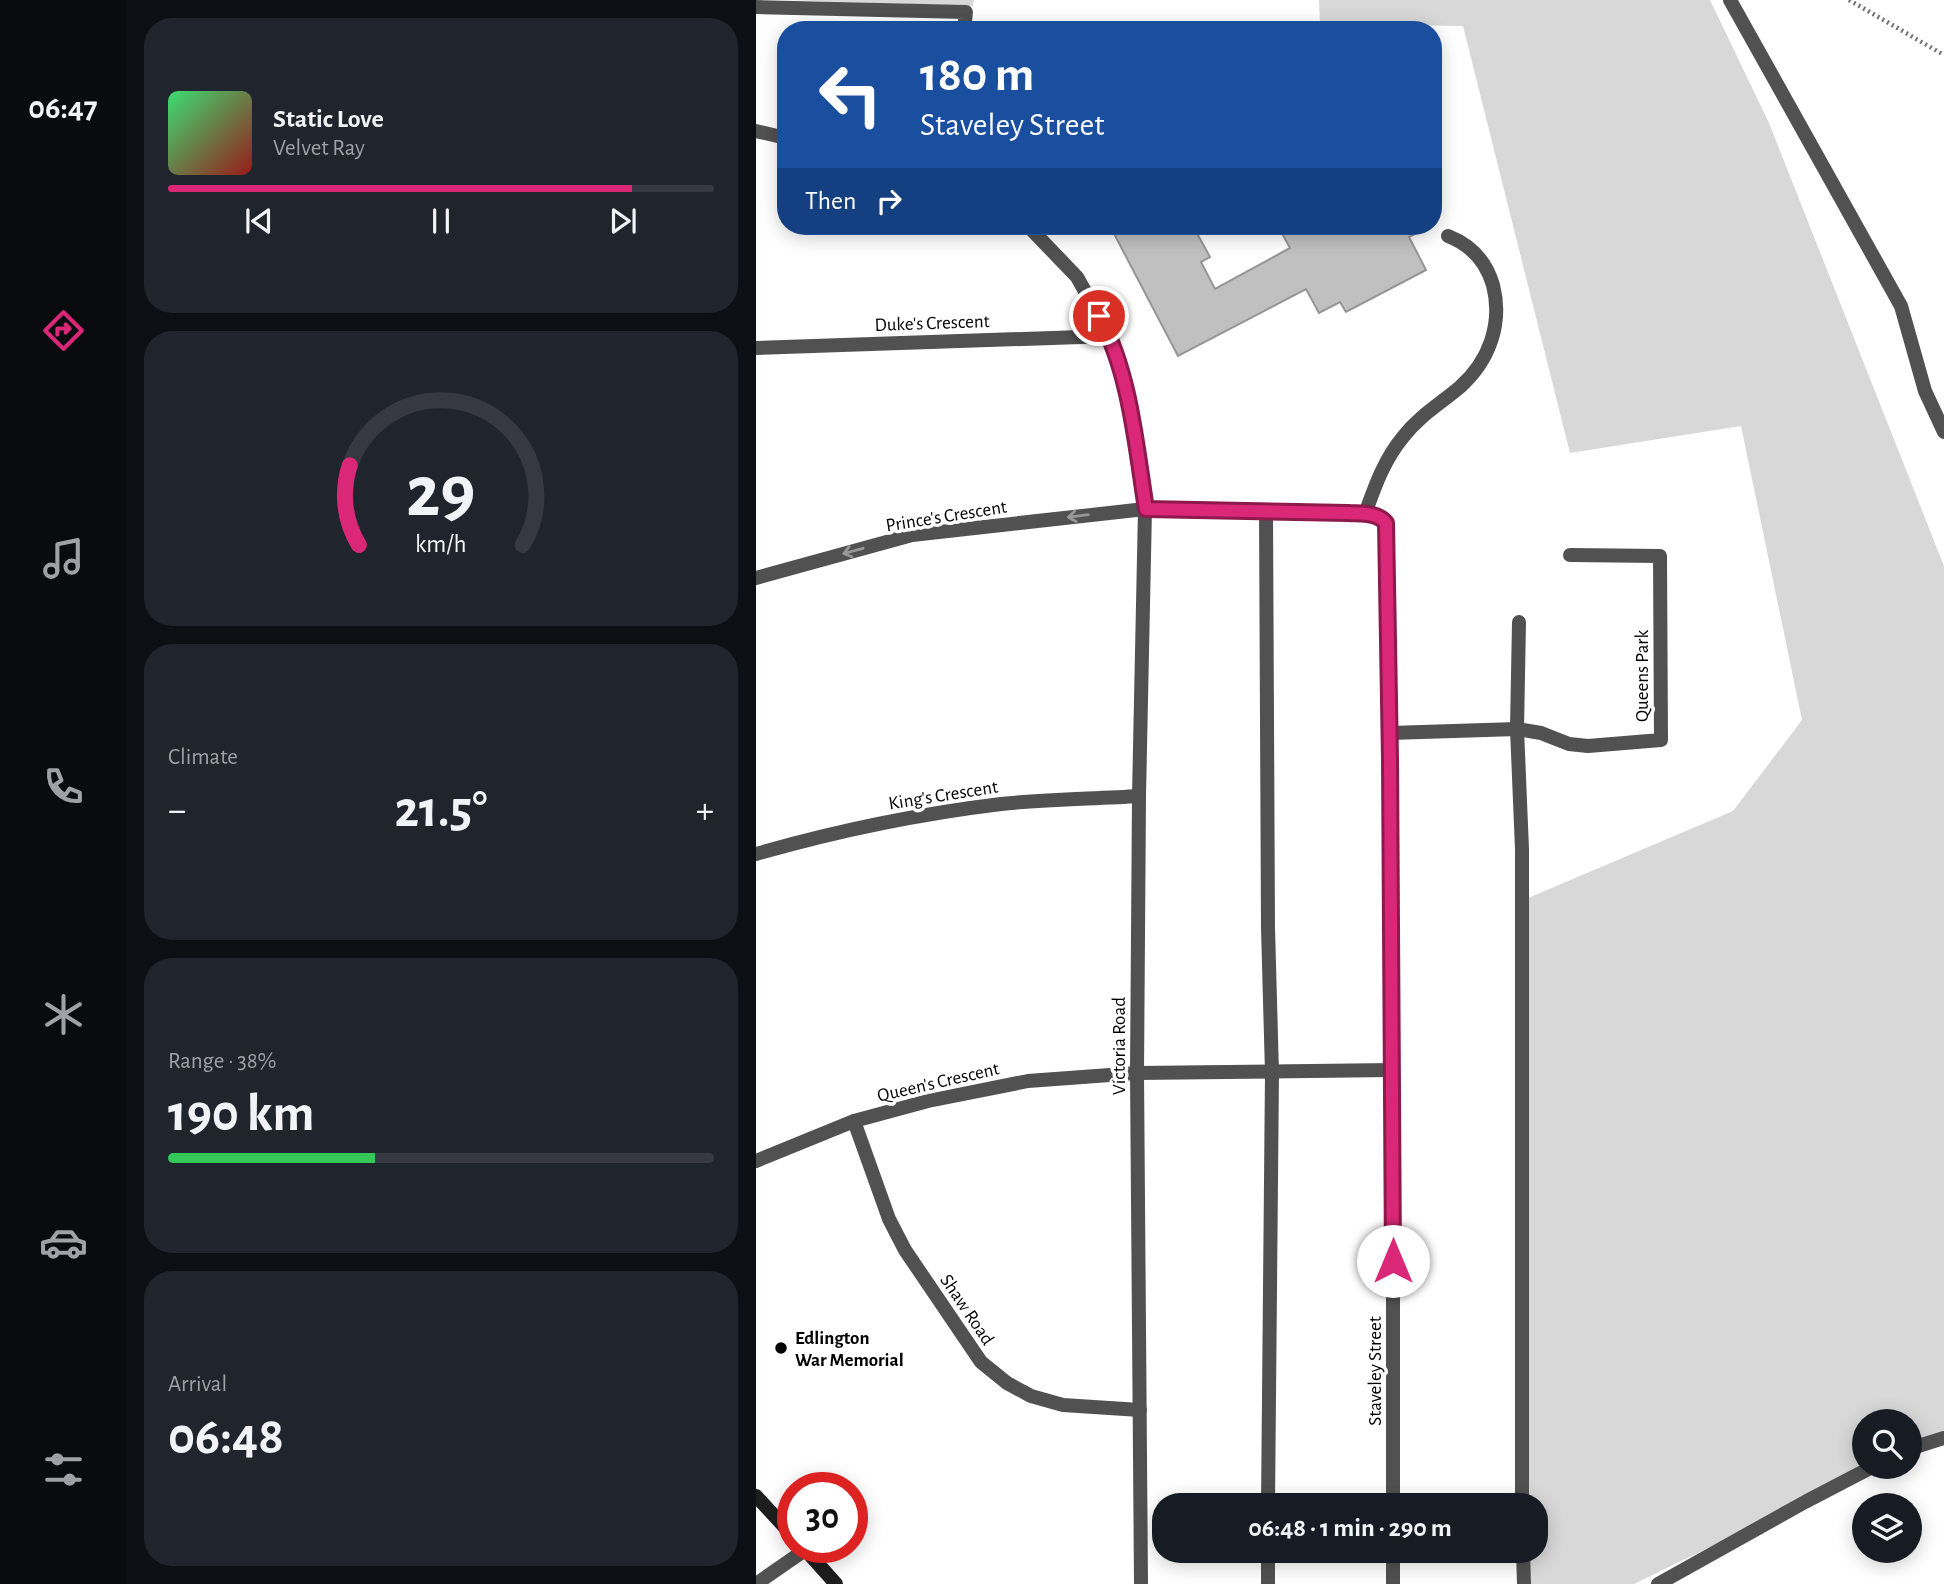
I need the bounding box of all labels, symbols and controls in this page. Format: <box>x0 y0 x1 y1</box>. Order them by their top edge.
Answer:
icon: left <box>805 49 896 140</box>
text: 180 m <box>920 51 1034 100</box>
text: 06:47 <box>28 92 98 124</box>
text: Static Love <box>273 106 384 132</box>
text: Staveley Street <box>920 109 1104 141</box>
text: Velvet Ray <box>273 137 365 160</box>
icon: right <box>870 182 908 220</box>
text: Then <box>805 188 856 214</box>
icon: previous <box>240 202 278 240</box>
icon: pause <box>422 202 460 240</box>
icon: next <box>604 202 642 240</box>
pin <box>1069 286 1129 346</box>
icon: arrive <box>1080 297 1118 335</box>
icon: directions <box>39 306 88 355</box>
street label: Duke's Crescent <box>874 312 990 335</box>
text: 29 <box>406 457 476 530</box>
street label: Prince's Crescent <box>884 498 1008 535</box>
one-way arrow <box>1067 510 1090 523</box>
text: km/h <box>415 532 467 557</box>
icon: music <box>39 534 88 583</box>
one-way arrow <box>843 546 865 559</box>
street label: Queens Park <box>1633 630 1652 722</box>
text: Climate <box>168 746 238 769</box>
icon: phone <box>39 762 88 811</box>
street label: King's Crescent <box>887 777 999 813</box>
text: 21.5° <box>395 784 487 836</box>
text: − <box>168 792 186 830</box>
text: + <box>696 792 714 830</box>
icon: climate <box>39 990 88 1039</box>
street label: Victoria Road <box>1110 997 1129 1095</box>
text: Range · 38% <box>168 1050 277 1073</box>
street label: Queen's Crescent <box>876 1059 1001 1106</box>
text: 190 km <box>168 1088 314 1140</box>
icon: car <box>39 1218 88 1267</box>
position arrow <box>1356 1224 1430 1298</box>
street label: Shaw Road <box>936 1271 997 1349</box>
street label: Staveley Street <box>1366 1316 1385 1426</box>
place label: Edlington War Memorial <box>795 1329 904 1370</box>
marker: Edlington War Memorial <box>773 1340 789 1356</box>
text: Arrival <box>168 1373 227 1396</box>
map controls <box>1852 1409 1922 1563</box>
button: search <box>1852 1409 1922 1479</box>
text: 06:48 <box>168 1411 284 1463</box>
icon: filters <box>39 1445 88 1494</box>
speed limit sign: 30 <box>777 1472 868 1563</box>
button: layers <box>1852 1493 1922 1563</box>
text: 06:48 · 1 min · 290 m <box>1248 1515 1452 1541</box>

